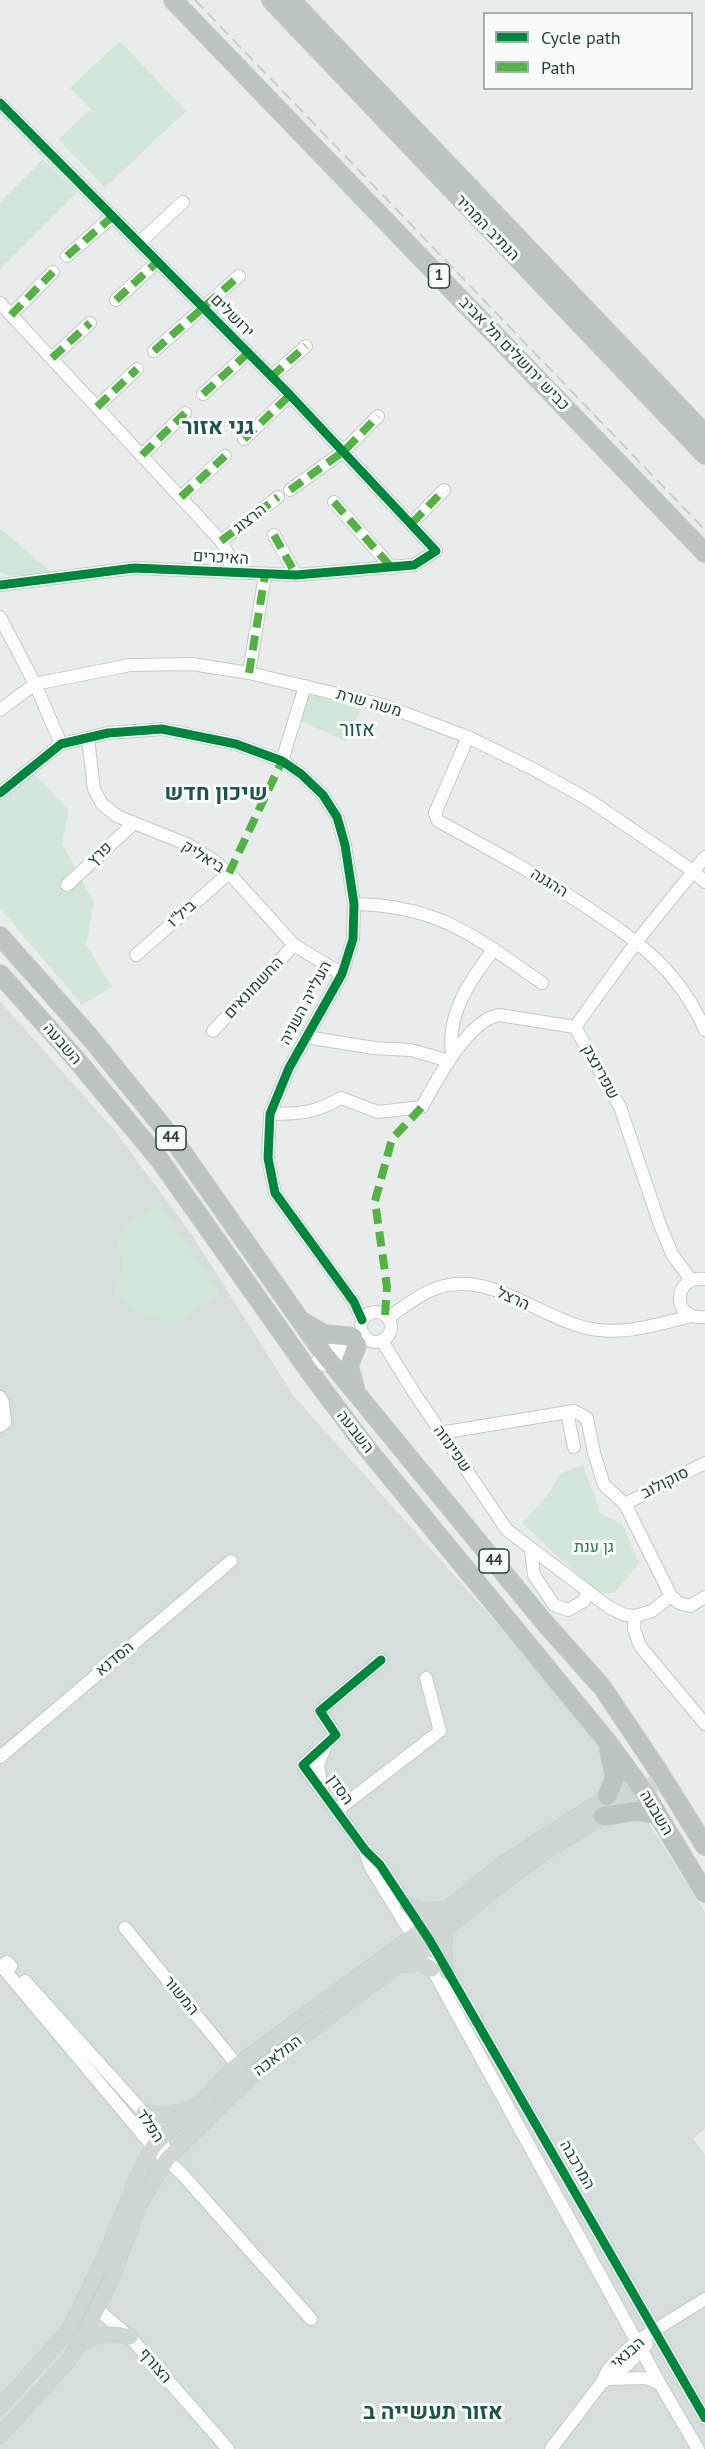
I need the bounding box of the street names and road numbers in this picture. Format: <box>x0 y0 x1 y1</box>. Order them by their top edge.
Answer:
street label: הנתיב המהיר <box>451 191 523 265</box>
road number: 1 <box>428 264 450 288</box>
street label: ירושלים <box>206 290 258 342</box>
street label: כביש ירושלים תל אביב <box>455 293 573 415</box>
street label: הרצוג <box>230 500 270 538</box>
street label: האיכרים <box>193 547 249 569</box>
street label: משה שרת <box>334 685 404 721</box>
street label: ביאליק <box>178 837 228 877</box>
street label: פרץ <box>84 838 116 870</box>
street label: ההגנה <box>527 864 571 902</box>
street label: ביל"ו <box>164 896 200 932</box>
street label: החשמונאים <box>220 953 288 1023</box>
street label: העלייה השניה <box>276 958 336 1048</box>
street label: השבעה <box>39 1019 85 1069</box>
street label: שפרינצק <box>577 1041 623 1103</box>
road number: 44 <box>156 1126 186 1150</box>
street label: הרצל <box>493 1283 533 1315</box>
street label: השבעה <box>332 1407 378 1457</box>
street label: שפינוזה <box>429 1422 475 1476</box>
street label: סוקולוב <box>638 1463 692 1503</box>
road number: 44 <box>479 1549 509 1573</box>
street label: הסדנא <box>92 1638 138 1680</box>
street label: הסדן <box>323 1771 357 1809</box>
street label: השבעה <box>635 1787 677 1839</box>
street label: המשור <box>159 1973 203 2019</box>
street label: המלאכה <box>250 2031 306 2081</box>
street label: הפלד <box>132 2106 168 2146</box>
street label: המרכבה <box>555 2137 599 2193</box>
street label: הבנאי <box>607 2333 649 2373</box>
street label: הצורף <box>135 2345 175 2387</box>

